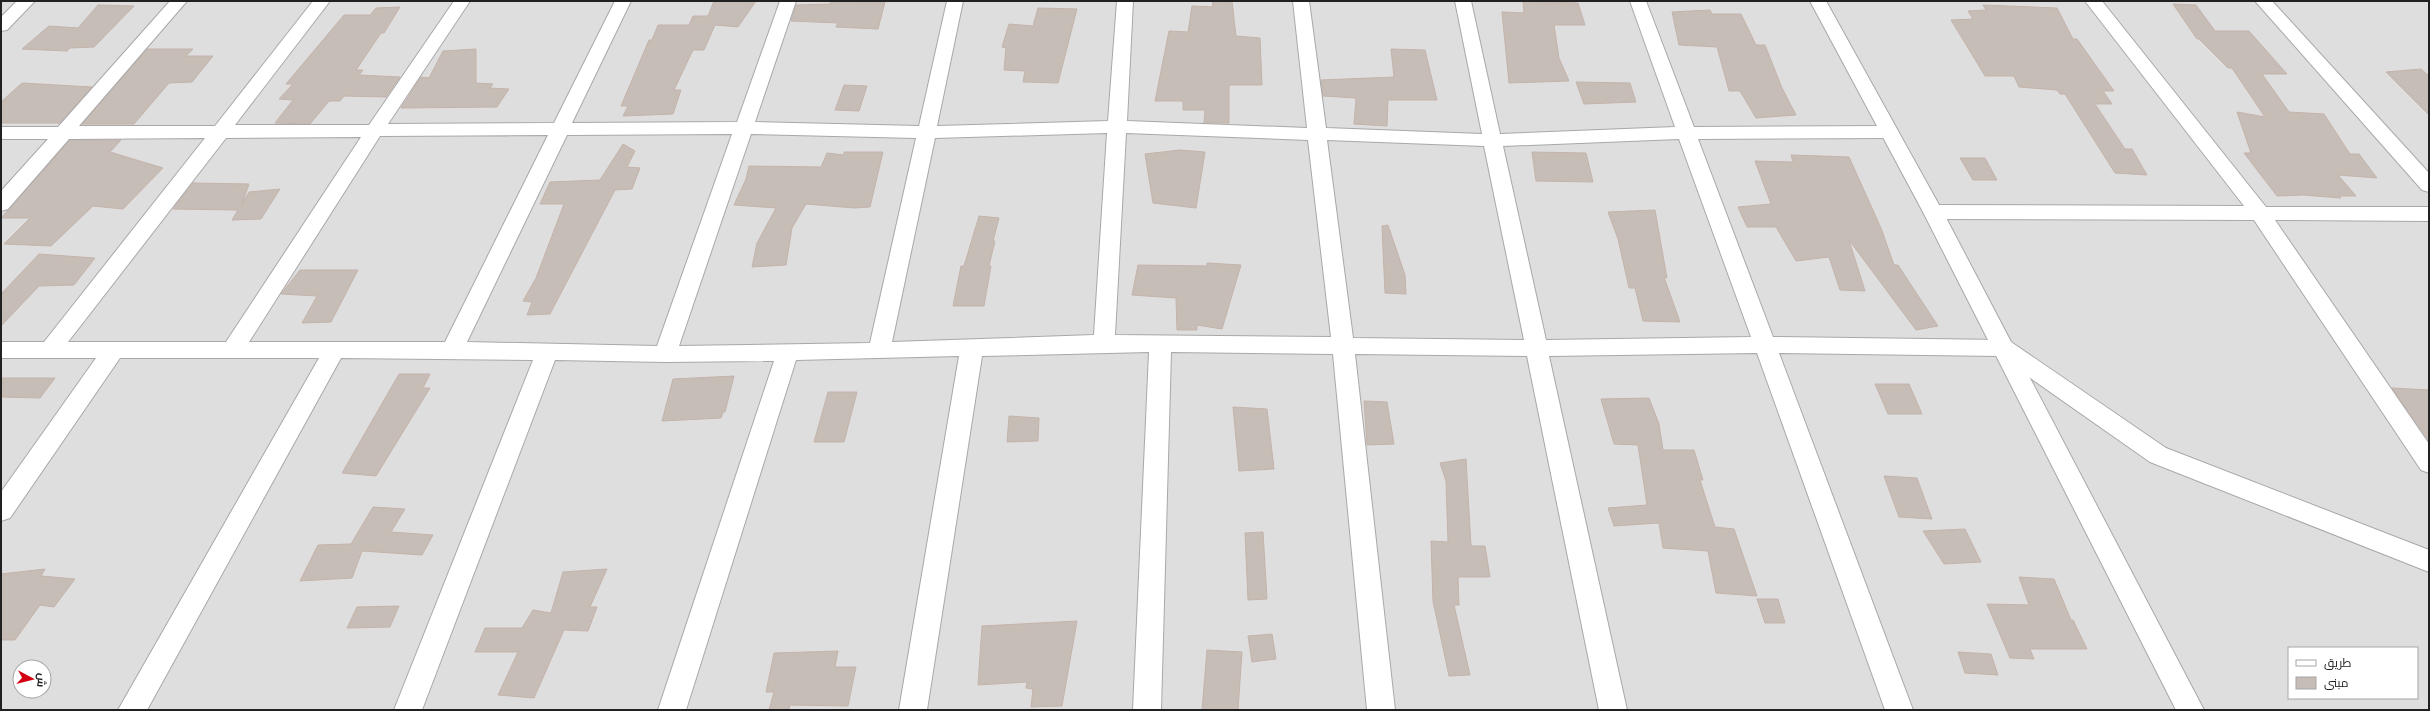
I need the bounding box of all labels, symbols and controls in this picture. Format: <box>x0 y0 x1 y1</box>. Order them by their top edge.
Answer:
legend <box>2288 647 2418 699</box>
text: طريق <box>2324 654 2352 672</box>
north arrow <box>12 659 52 699</box>
text: ش <box>33 672 51 688</box>
text: مبنى <box>2324 674 2349 692</box>

